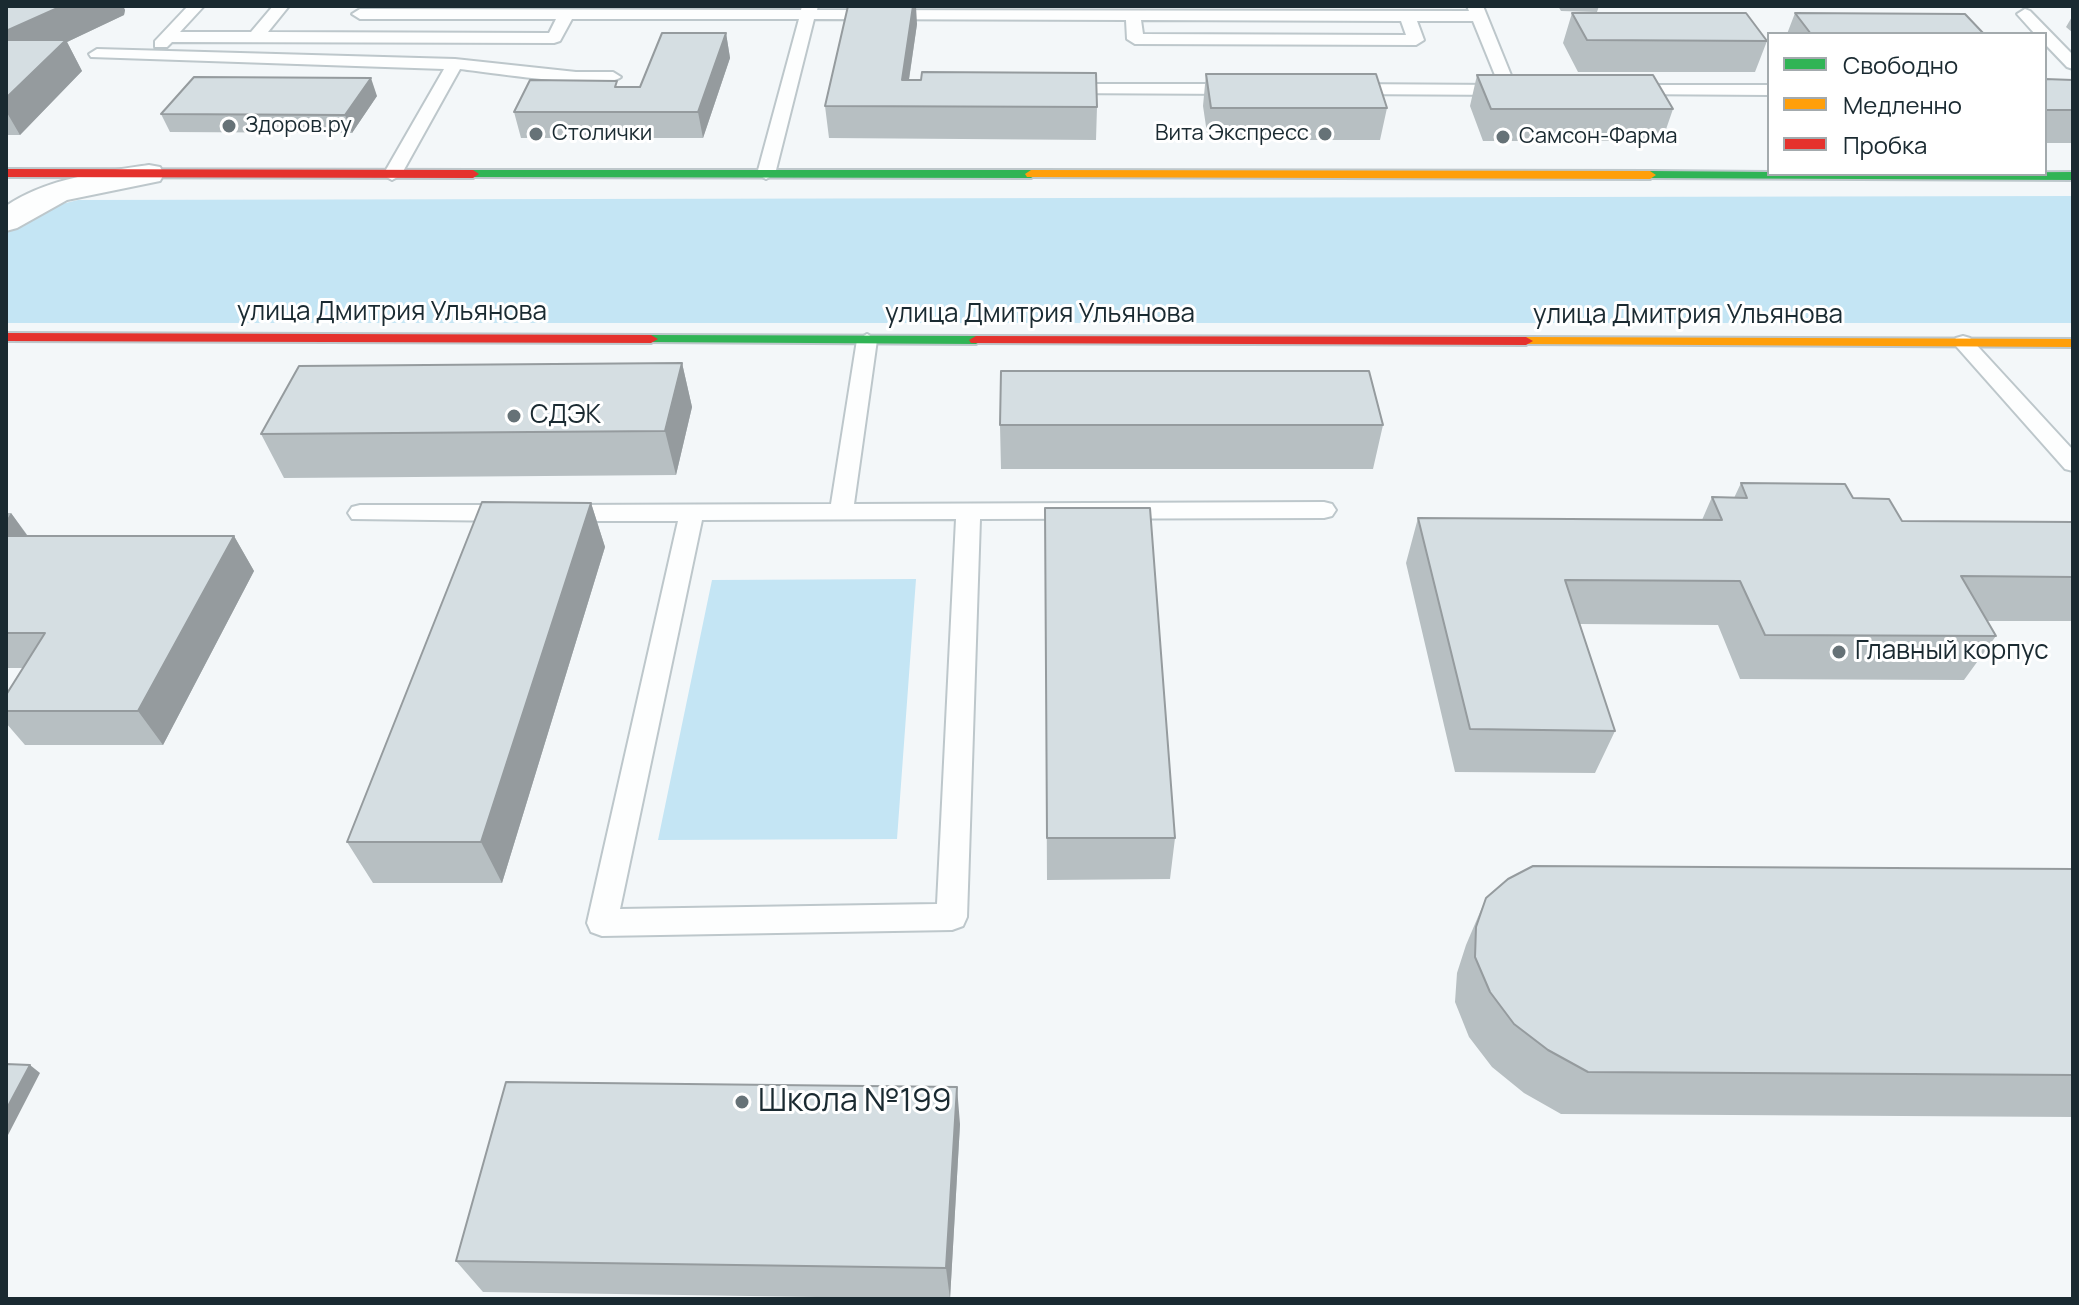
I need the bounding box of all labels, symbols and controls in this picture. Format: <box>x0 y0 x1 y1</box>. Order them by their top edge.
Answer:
legend <box>1767 32 2047 176</box>
text: Свободно <box>1843 48 1958 81</box>
text: Медленно <box>1843 88 1962 121</box>
place label: Здоров.ру <box>245 113 352 139</box>
marker: Здоров.ру <box>220 117 238 135</box>
place label: Столички <box>552 121 652 147</box>
place label: Вита Экспресс <box>1155 121 1309 147</box>
place label: Самсон-Фарма <box>1519 124 1678 150</box>
marker: Столички <box>527 125 545 143</box>
marker: Вита Экспресс <box>1316 125 1334 143</box>
marker: Самсон-Фарма <box>1494 128 1512 146</box>
text: Пробка <box>1843 128 1927 161</box>
street label: улица Дмитрия Ульянова <box>237 297 547 329</box>
street label: улица Дмитрия Ульянова <box>885 299 1195 331</box>
street label: улица Дмитрия Ульянова <box>1533 300 1843 332</box>
place label: СДЭК <box>530 400 601 432</box>
marker: СДЭК <box>505 407 523 425</box>
place label: Главный корпус <box>1855 636 2049 668</box>
marker: Главный корпус <box>1830 643 1848 661</box>
place label: Школа №199 <box>758 1083 952 1121</box>
marker: Школа №199 <box>733 1093 751 1111</box>

